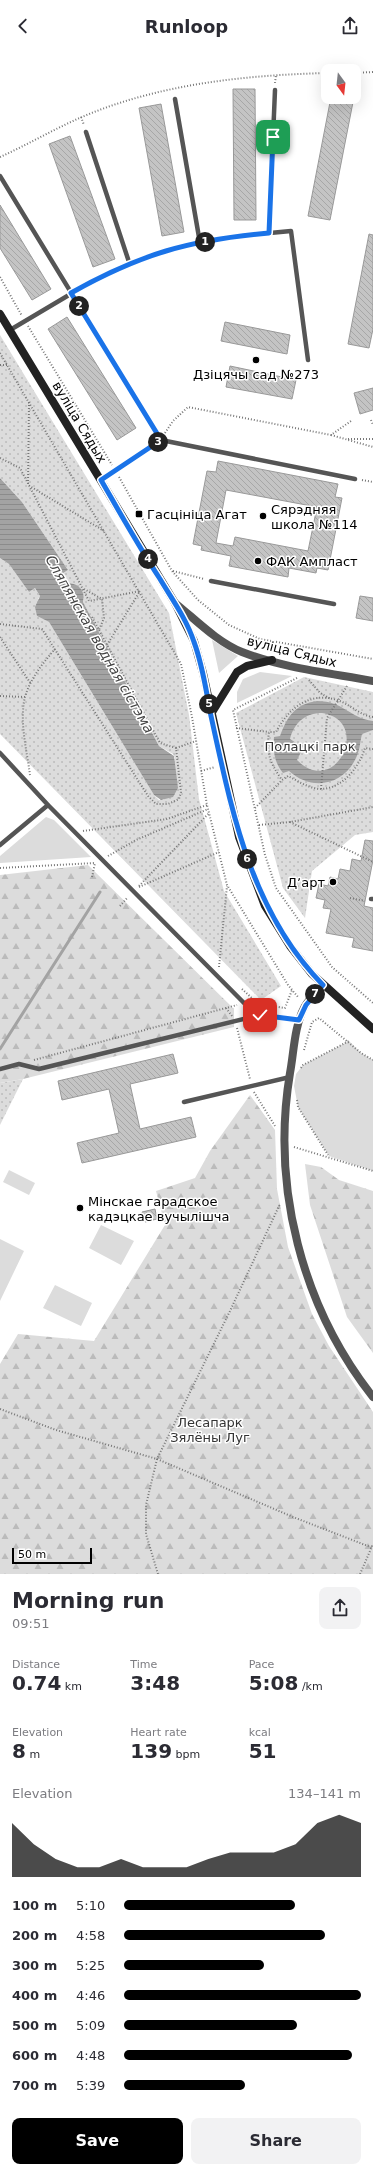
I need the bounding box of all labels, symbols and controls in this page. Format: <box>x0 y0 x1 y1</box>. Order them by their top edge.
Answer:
icon: back <box>12 15 34 37</box>
icon: share <box>339 15 361 37</box>
text: Runloop <box>145 16 228 37</box>
north arrow <box>321 64 361 104</box>
map controls <box>321 64 361 104</box>
pin <box>256 120 290 154</box>
icon: arrive <box>262 126 284 148</box>
pin: 1 <box>195 232 215 252</box>
text: 1 <box>201 235 209 248</box>
pin: 2 <box>69 296 89 316</box>
text: 2 <box>75 299 83 312</box>
marker: Дзіцячы сад №273 <box>251 355 261 365</box>
place label: Дзіцячы сад №273 <box>193 367 319 382</box>
street label: вуліца Сядых <box>49 379 110 466</box>
pin: 3 <box>148 432 168 452</box>
text: 3 <box>154 435 162 448</box>
place label: Сярэдняя школа №114 <box>271 502 357 532</box>
place label: Гасцініца Агат <box>147 507 247 522</box>
marker: Гасцініца Агат <box>134 509 144 519</box>
marker: Сярэдняя школа №114 <box>258 511 268 521</box>
pin: 4 <box>138 549 158 569</box>
water label: Сляпянская водная сістэма <box>42 552 158 736</box>
text: 4 <box>144 552 152 565</box>
place label: ФАК Ампласт <box>266 554 358 569</box>
marker: ФАК Ампласт <box>253 556 263 566</box>
street label: вуліца Сядых <box>245 633 339 670</box>
pin: 5 <box>199 694 219 714</box>
text: 5 <box>205 697 213 710</box>
park label: Полацкі парк <box>264 739 356 754</box>
pin: 6 <box>237 849 257 869</box>
text: 6 <box>243 852 251 865</box>
place label: Дʼарт <box>287 875 325 890</box>
marker: Дʼарт <box>328 877 338 887</box>
pin: 7 <box>305 984 325 1004</box>
text: 7 <box>311 987 319 1000</box>
pin <box>243 998 277 1032</box>
icon: check <box>249 1004 271 1026</box>
place label: Мінскае гарадское кадэцкае вучылішча <box>88 1194 230 1224</box>
marker: Мінскае гарадское кадэцкае вучылішча <box>75 1203 85 1213</box>
park label: Лесапарк Зялёны Луг <box>170 1415 250 1445</box>
scale bar <box>12 1546 92 1565</box>
text: 50 m <box>18 1548 46 1561</box>
button: share <box>319 1587 361 1629</box>
text: Morning run <box>12 1588 164 1613</box>
text: 09:51 <box>12 1616 49 1631</box>
text: Distance <box>12 1658 60 1671</box>
text: Time <box>130 1658 157 1671</box>
text: Pace <box>249 1658 274 1671</box>
text: 0.74 <box>12 1671 61 1695</box>
text: 3:48 <box>130 1671 180 1695</box>
text: 5:08 <box>249 1671 298 1695</box>
text: km <box>61 1680 82 1693</box>
text: /km <box>298 1680 323 1693</box>
text: Elevation <box>12 1726 63 1739</box>
text: Heart rate <box>130 1726 187 1739</box>
text: kcal <box>249 1726 271 1739</box>
text: 8 <box>12 1739 26 1763</box>
text: 139 <box>130 1739 172 1763</box>
text: 51 <box>249 1739 277 1763</box>
text: m <box>26 1748 40 1761</box>
text: bpm <box>172 1748 200 1761</box>
text: Elevation <box>12 1786 72 1801</box>
text: 134–141 m <box>288 1786 361 1801</box>
text: 100 m <box>12 1898 57 1913</box>
text: 5:10 <box>76 1898 105 1913</box>
text: 200 m <box>12 1928 57 1943</box>
text: 4:58 <box>76 1928 105 1943</box>
text: 300 m <box>12 1958 57 1973</box>
text: 5:25 <box>76 1958 105 1973</box>
text: 400 m <box>12 1988 57 2003</box>
text: 4:46 <box>76 1988 105 2003</box>
text: 500 m <box>12 2018 57 2033</box>
text: 5:09 <box>76 2018 105 2033</box>
text: 600 m <box>12 2048 57 2063</box>
text: 4:48 <box>76 2048 105 2063</box>
text: 700 m <box>12 2078 57 2093</box>
text: 5:39 <box>76 2078 105 2093</box>
button: Save <box>12 2118 183 2164</box>
button: Share <box>191 2118 361 2164</box>

